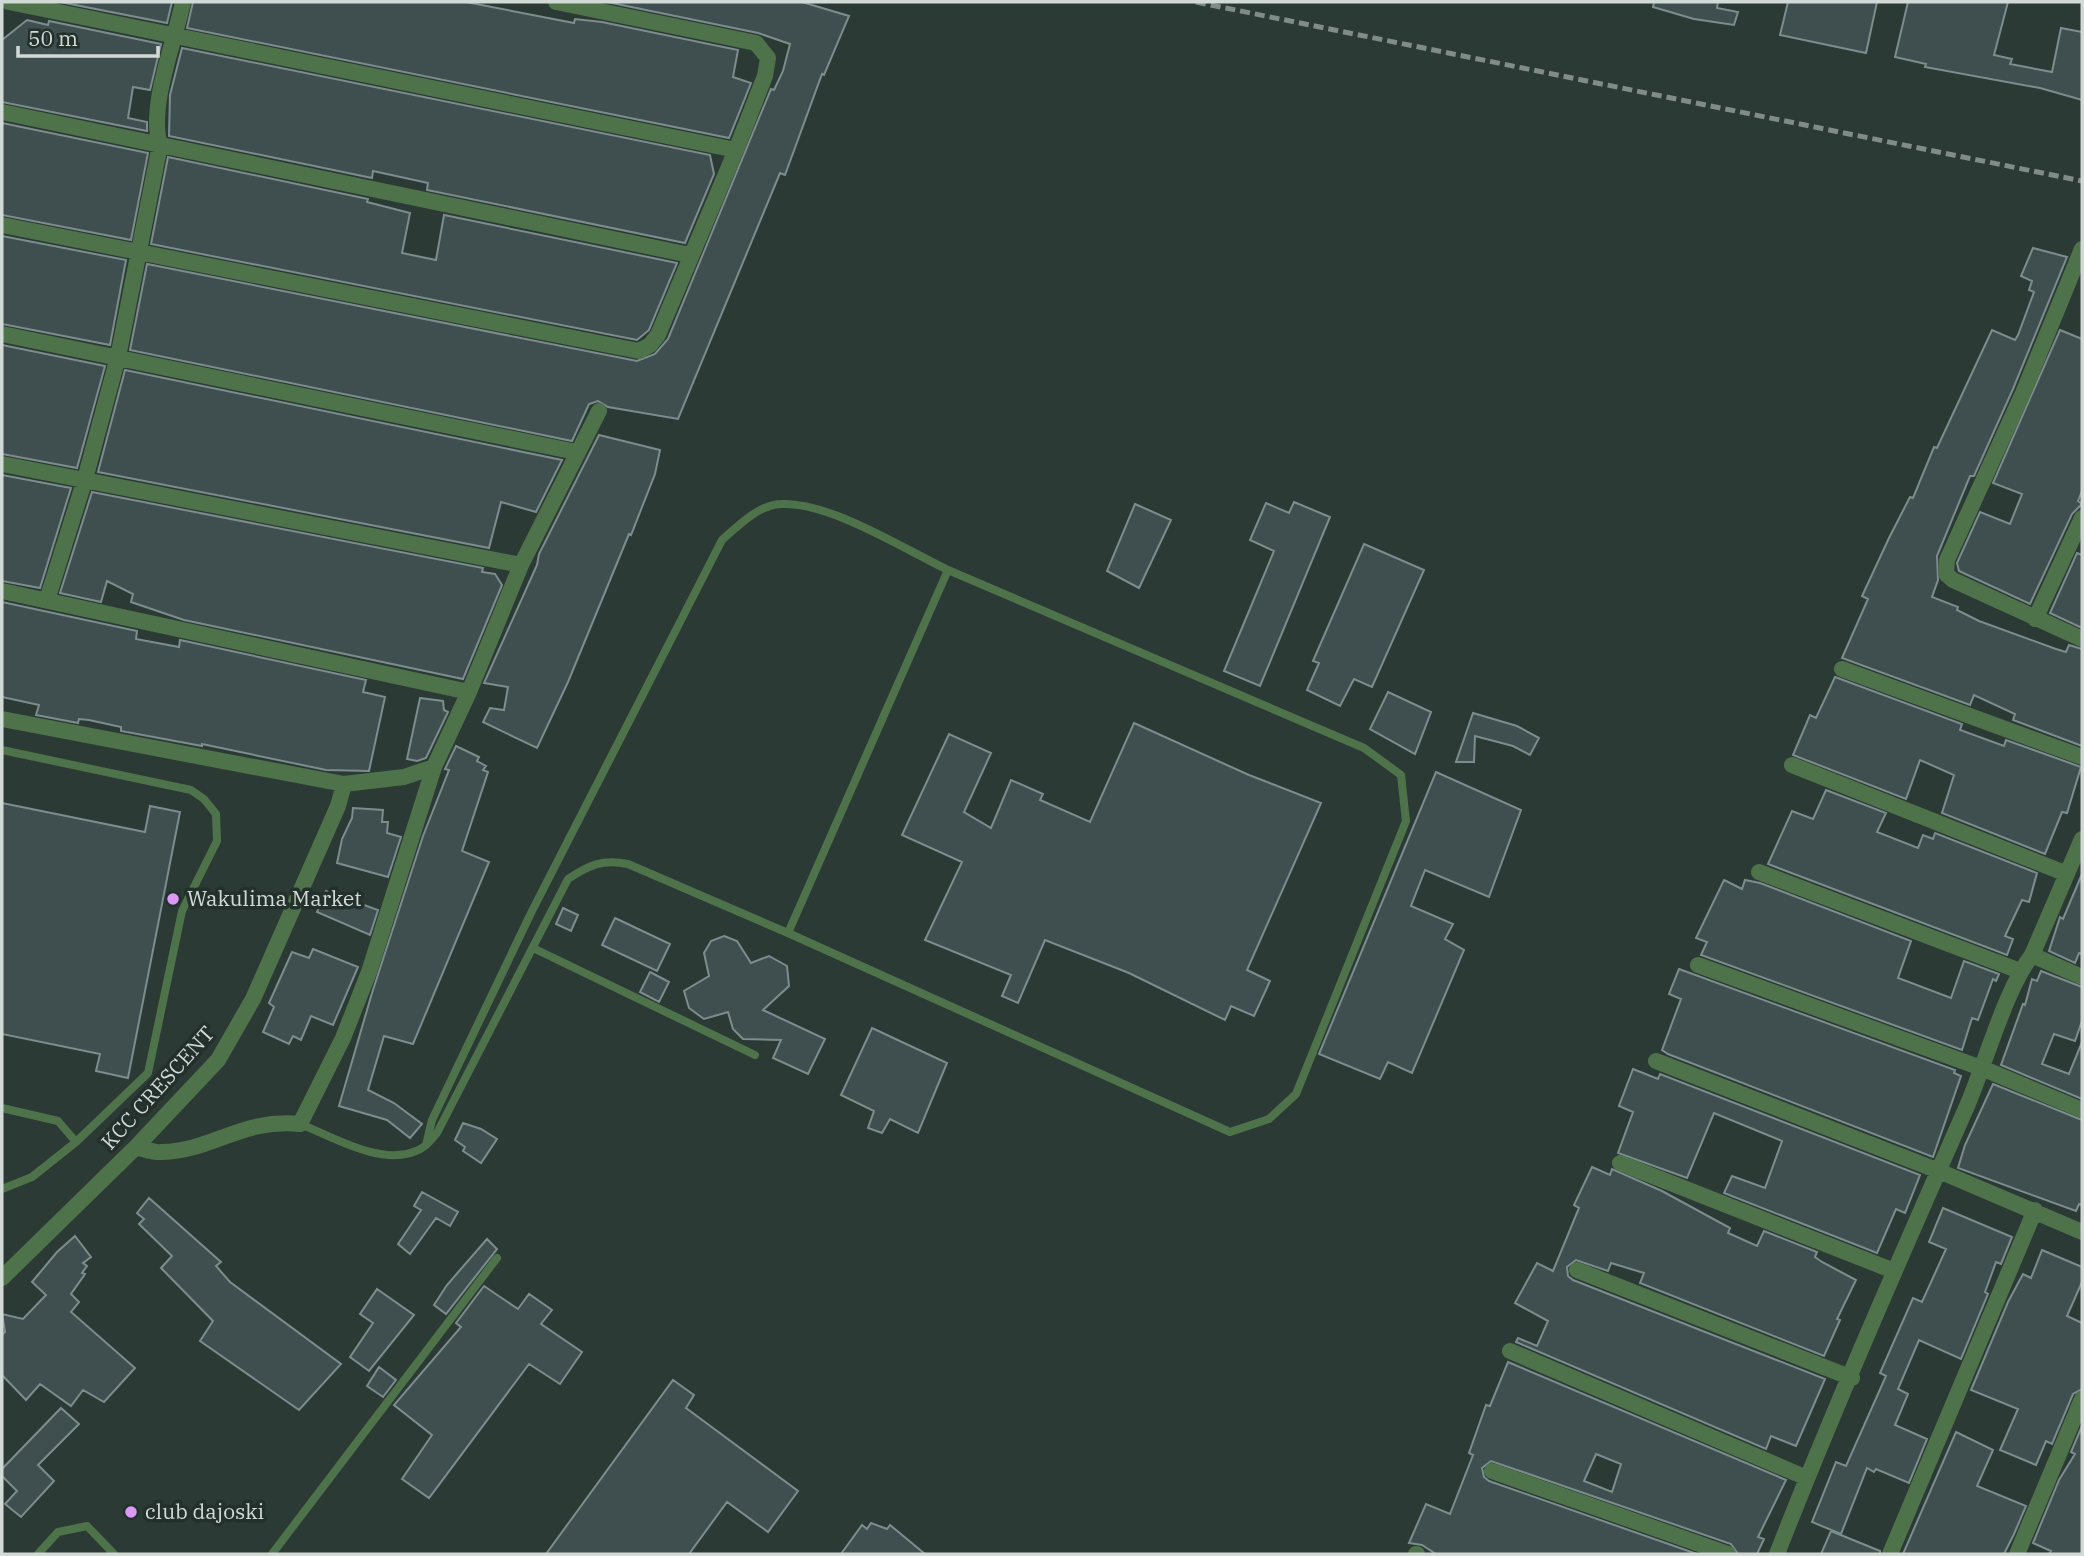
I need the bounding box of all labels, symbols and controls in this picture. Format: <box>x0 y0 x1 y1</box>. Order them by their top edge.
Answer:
scale bar <box>18 14 158 58</box>
text: 50 m <box>28 24 78 52</box>
place label: Wakulima Market <box>187 884 362 912</box>
marker: Wakulima Market <box>165 891 181 907</box>
street label: KCC CRESCENT <box>94 1020 220 1155</box>
place label: club dajoski <box>145 1497 264 1525</box>
marker: club dajoski <box>123 1504 139 1520</box>

